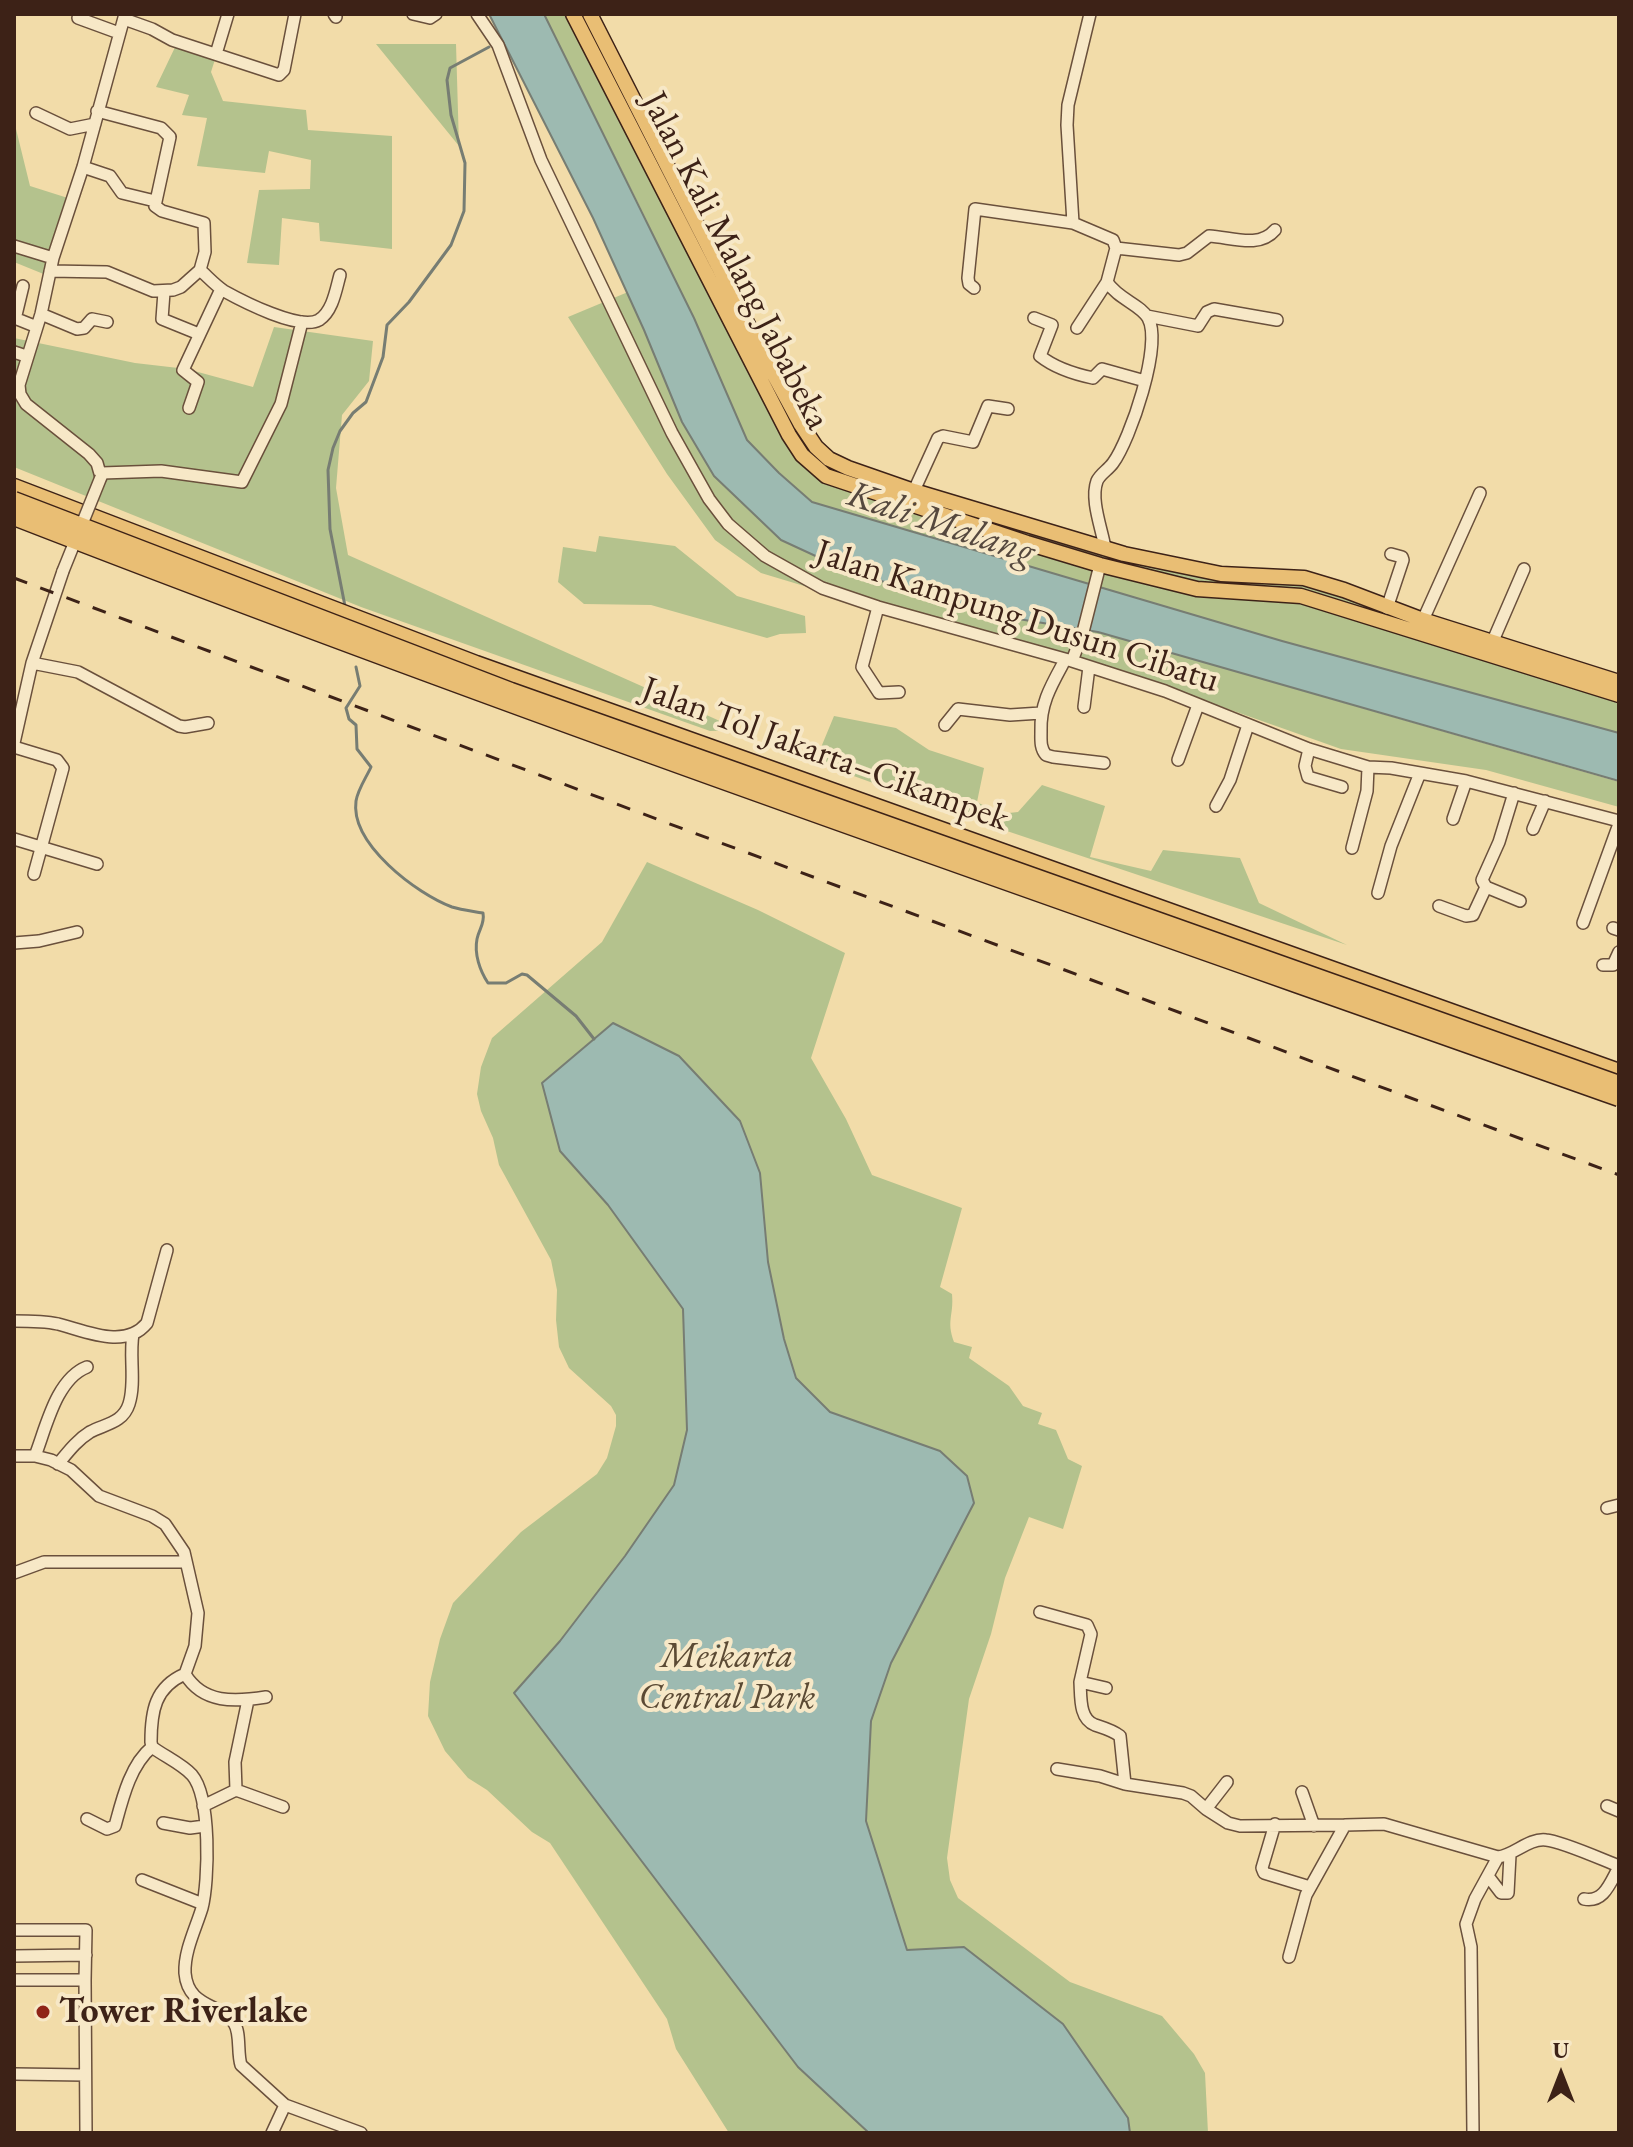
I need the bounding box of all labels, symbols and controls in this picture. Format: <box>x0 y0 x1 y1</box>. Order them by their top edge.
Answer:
street label: Jalan Kali Malang Jababeka <box>631 85 839 437</box>
water label: Kali Malang <box>842 472 1040 576</box>
street label: Jalan Kampung Dusun Cibatu <box>810 531 1224 703</box>
street label: Jalan Tol Jakarta–Cikampek <box>635 668 1015 842</box>
park label: Meikarta Central Park <box>639 1635 815 1720</box>
place label: Tower Riverlake <box>59 1990 308 2034</box>
marker: Tower Riverlake <box>34 2003 52 2021</box>
north arrow <box>1521 2035 1601 2115</box>
text: U <box>1553 2036 1569 2065</box>

